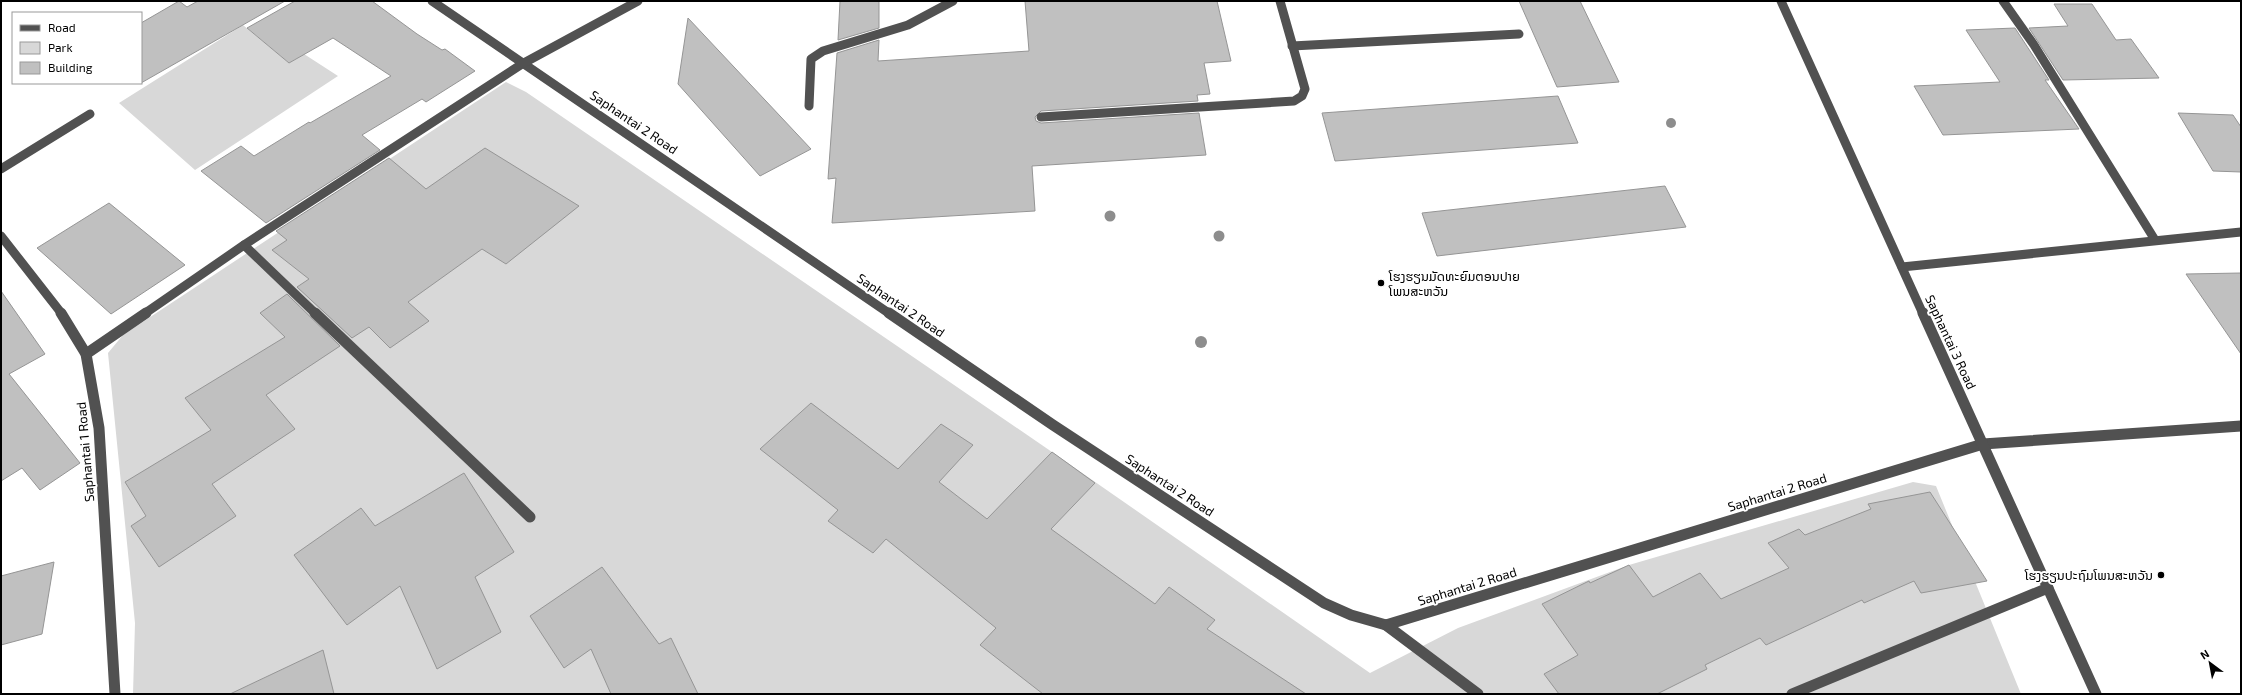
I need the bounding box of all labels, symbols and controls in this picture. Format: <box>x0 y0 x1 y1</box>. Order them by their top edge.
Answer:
legend <box>12 12 142 84</box>
text: Road <box>48 20 76 34</box>
text: Park <box>48 40 73 54</box>
text: Building <box>48 60 93 74</box>
street label: Saphantai 2 Road <box>587 87 681 157</box>
place label: ໂຮງຮຽນມັດທະຍົມຕອນປາຍ ໂພນສະຫວັນ <box>1388 268 1520 299</box>
street label: Saphantai 2 Road <box>854 270 948 340</box>
marker: ໂຮງຮຽນມັດທະຍົມຕອນປາຍ ໂພນສະຫວັນ <box>1376 278 1386 288</box>
street label: Saphantai 3 Road <box>1922 292 1980 392</box>
street label: Saphantai 1 Road <box>73 401 97 503</box>
street label: Saphantai 2 Road <box>1123 450 1217 520</box>
street label: Saphantai 2 Road <box>1726 469 1828 515</box>
street label: Saphantai 2 Road <box>1416 563 1518 609</box>
place label: ໂຮງຮຽນປະຖົມໂພນສະຫວັນ <box>2024 567 2153 583</box>
marker: ໂຮງຮຽນປະຖົມໂພນສະຫວັນ <box>2156 570 2166 580</box>
north arrow <box>2190 643 2230 683</box>
text: N <box>2198 646 2211 662</box>

